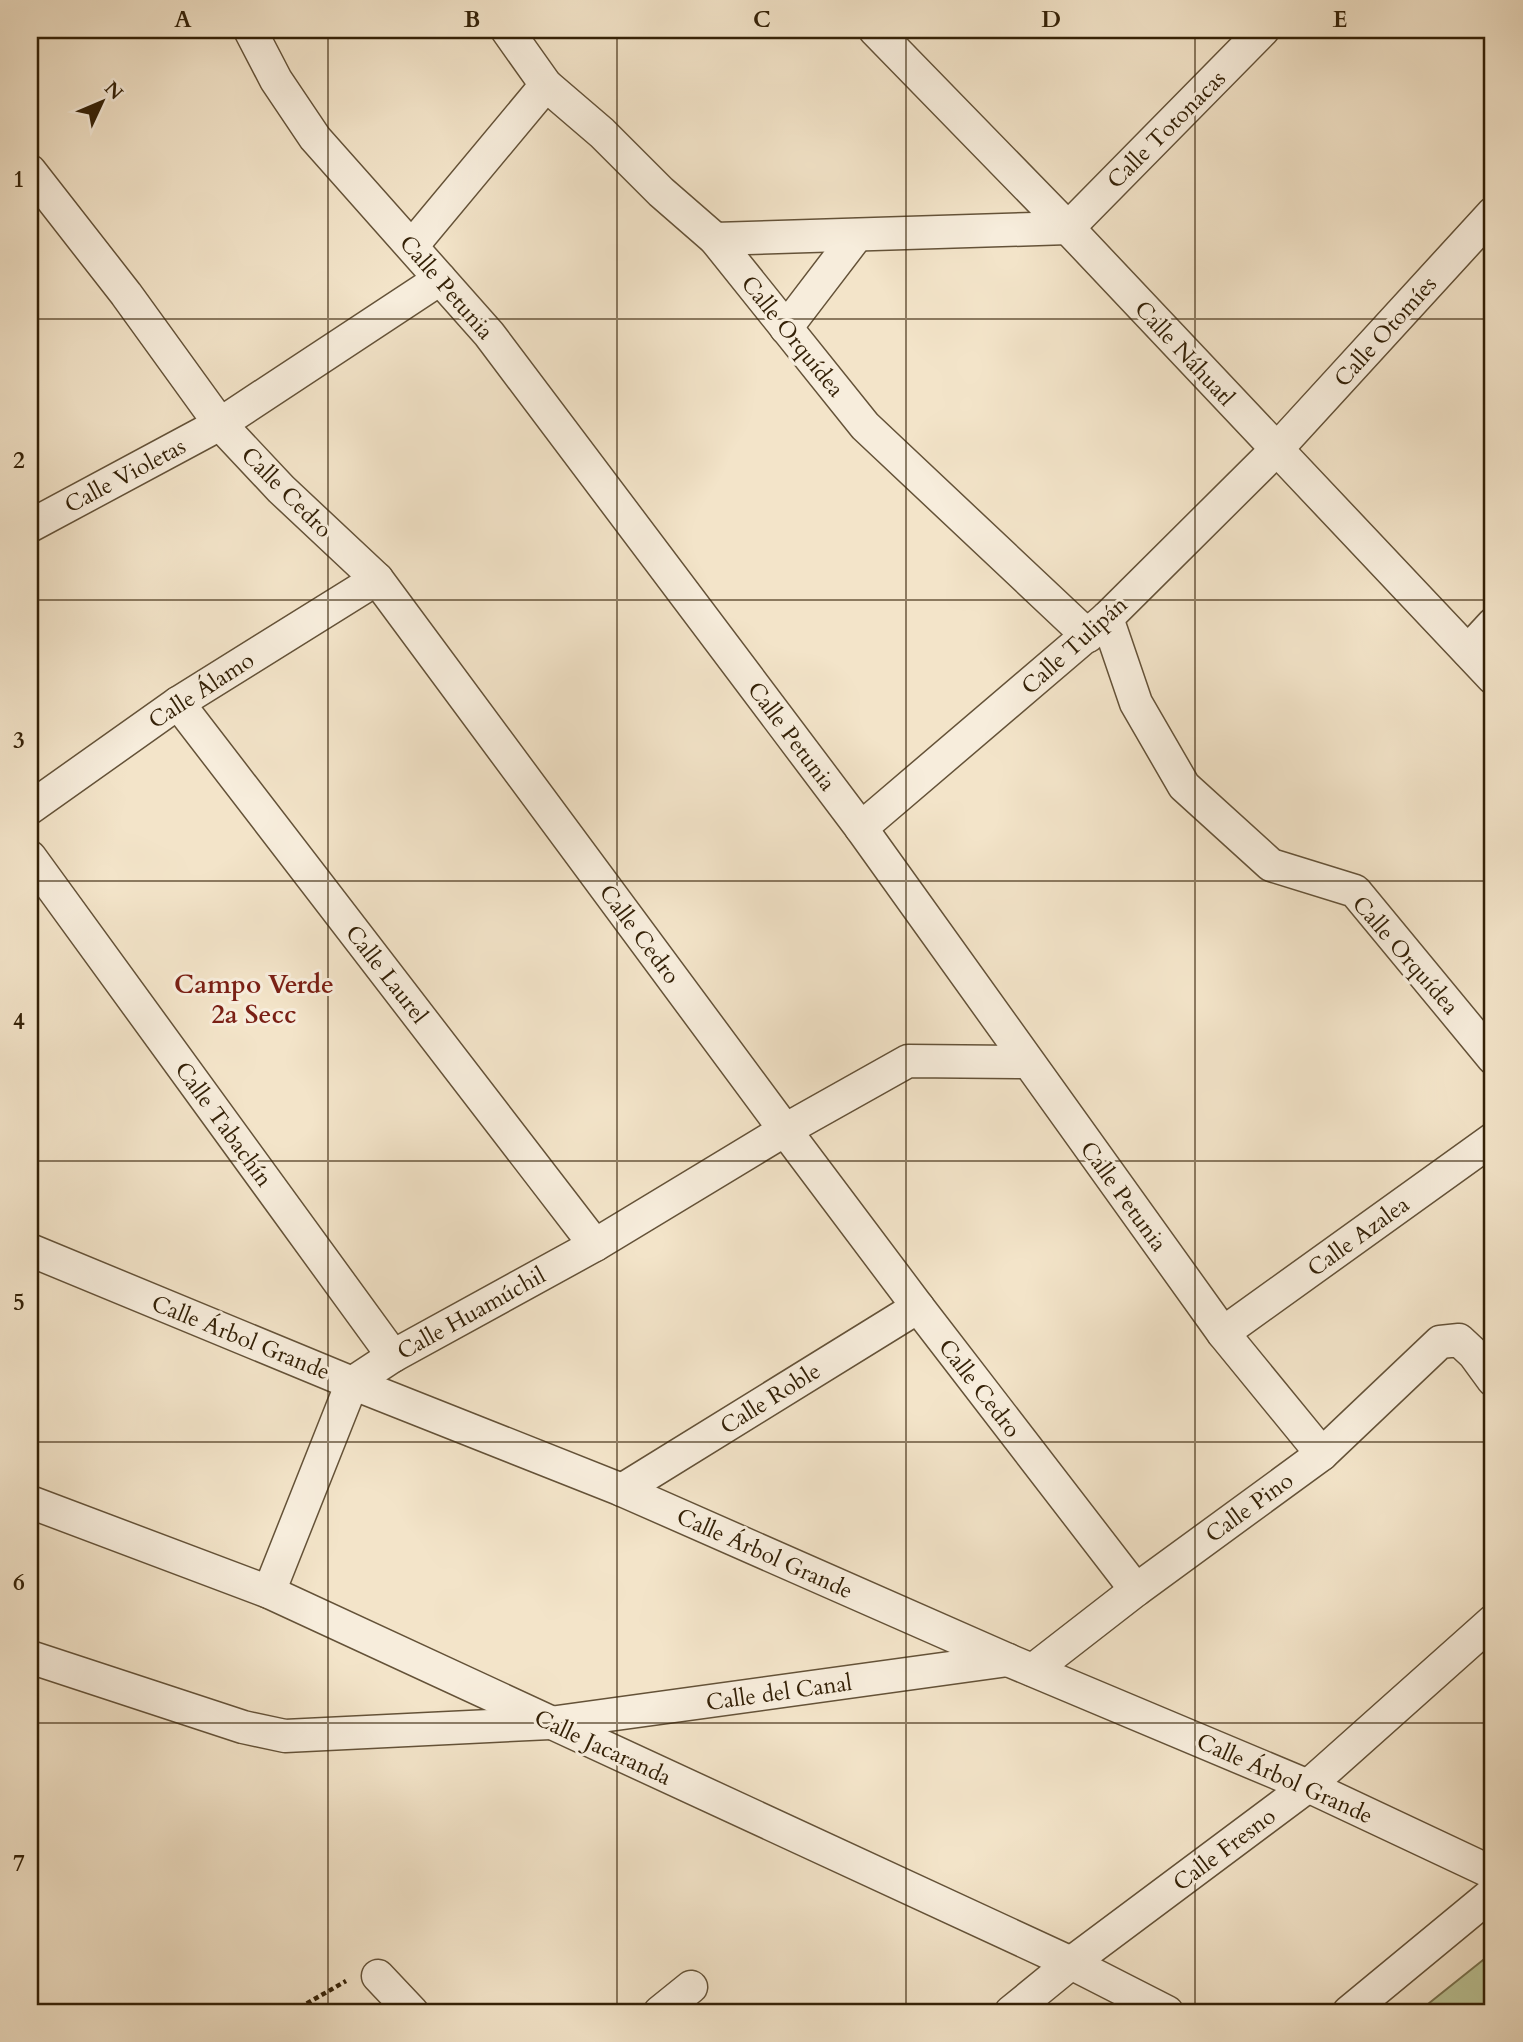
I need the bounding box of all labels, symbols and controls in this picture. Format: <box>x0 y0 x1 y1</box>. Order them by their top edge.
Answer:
text: A <box>174 4 192 35</box>
text: B <box>464 4 480 35</box>
text: C <box>753 4 771 35</box>
text: D <box>1041 4 1061 35</box>
text: E <box>1333 4 1347 35</box>
street label: Calle Totonacas <box>1100 63 1232 195</box>
north arrow <box>66 66 136 136</box>
text: N <box>98 76 129 106</box>
text: 1 <box>13 164 25 195</box>
street label: Calle Petunia <box>393 228 501 346</box>
street label: Calle Orquídea <box>734 269 851 404</box>
street label: Calle Otomíes <box>1327 269 1444 394</box>
street label: Calle Náhuatl <box>1128 294 1242 413</box>
street label: Calle Violetas <box>59 431 191 520</box>
street label: Calle Cedro <box>234 440 339 545</box>
text: 2 <box>13 445 25 476</box>
street label: Calle Tulipán <box>1015 589 1134 701</box>
street label: Calle Álamo <box>143 645 260 736</box>
street label: Calle Petunia <box>740 675 843 797</box>
text: 3 <box>13 725 25 756</box>
street label: Calle Cedro <box>592 878 687 990</box>
street label: Calle Orquídea <box>1345 889 1466 1021</box>
street label: Calle Laurel <box>338 919 435 1030</box>
district label: Campo Verde 2a Secc <box>174 967 334 1032</box>
text: 4 <box>13 1006 25 1037</box>
street label: Calle Tabachín <box>168 1055 280 1193</box>
street label: Calle Petunia <box>1073 1135 1174 1258</box>
street label: Calle Azalea <box>1301 1189 1415 1284</box>
street label: Calle Huamúchil <box>392 1260 551 1367</box>
text: 5 <box>13 1287 25 1318</box>
street label: Calle Árbol Grande <box>147 1288 335 1387</box>
street label: Calle Cedro <box>931 1333 1028 1444</box>
street label: Calle Roble <box>714 1355 826 1441</box>
street label: Calle Pino <box>1199 1465 1299 1550</box>
street label: Calle Árbol Grande <box>672 1501 858 1606</box>
text: 6 <box>13 1567 25 1598</box>
street label: Calle del Canal <box>704 1667 854 1718</box>
street label: Calle Jacaranda <box>529 1702 676 1793</box>
street label: Calle Árbol Grande <box>1192 1726 1378 1831</box>
street label: Calle Fresno <box>1167 1801 1282 1898</box>
text: 7 <box>13 1848 25 1879</box>

